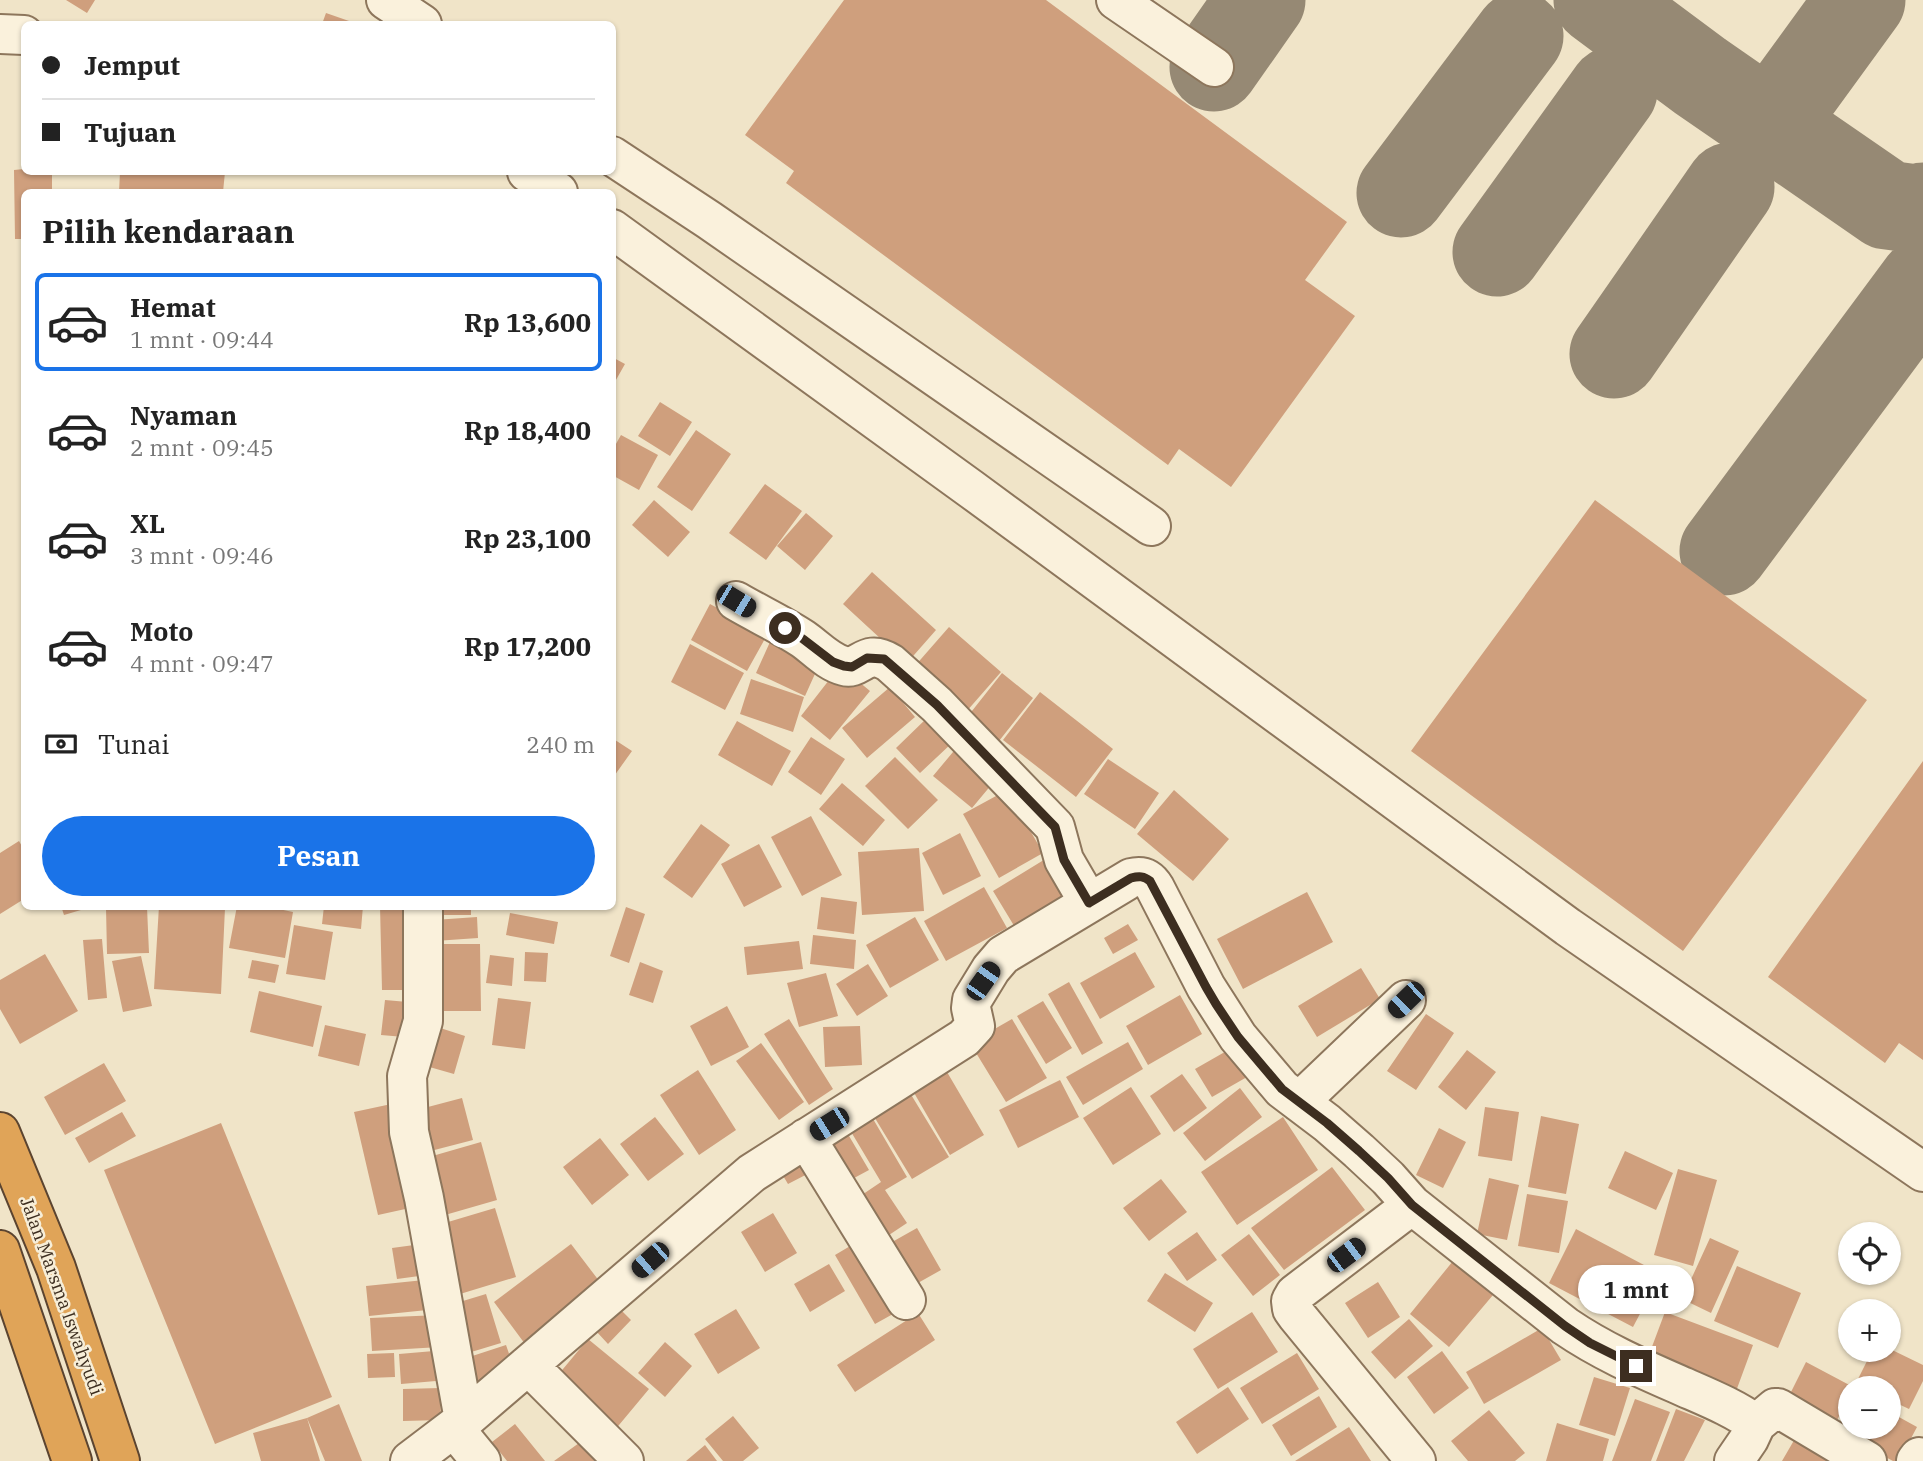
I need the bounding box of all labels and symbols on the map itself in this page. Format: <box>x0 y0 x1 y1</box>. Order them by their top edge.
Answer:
car <box>713 581 760 621</box>
route start <box>769 612 801 644</box>
car <box>963 958 1004 1004</box>
car <box>1384 978 1429 1022</box>
car <box>806 1104 853 1144</box>
street label: Jalan Marsma Iswahyudi <box>15 1194 109 1399</box>
car <box>1323 1234 1370 1276</box>
car <box>628 1238 673 1282</box>
callout: 1 mnt <box>1578 1264 1694 1314</box>
route end <box>1620 1350 1652 1382</box>

